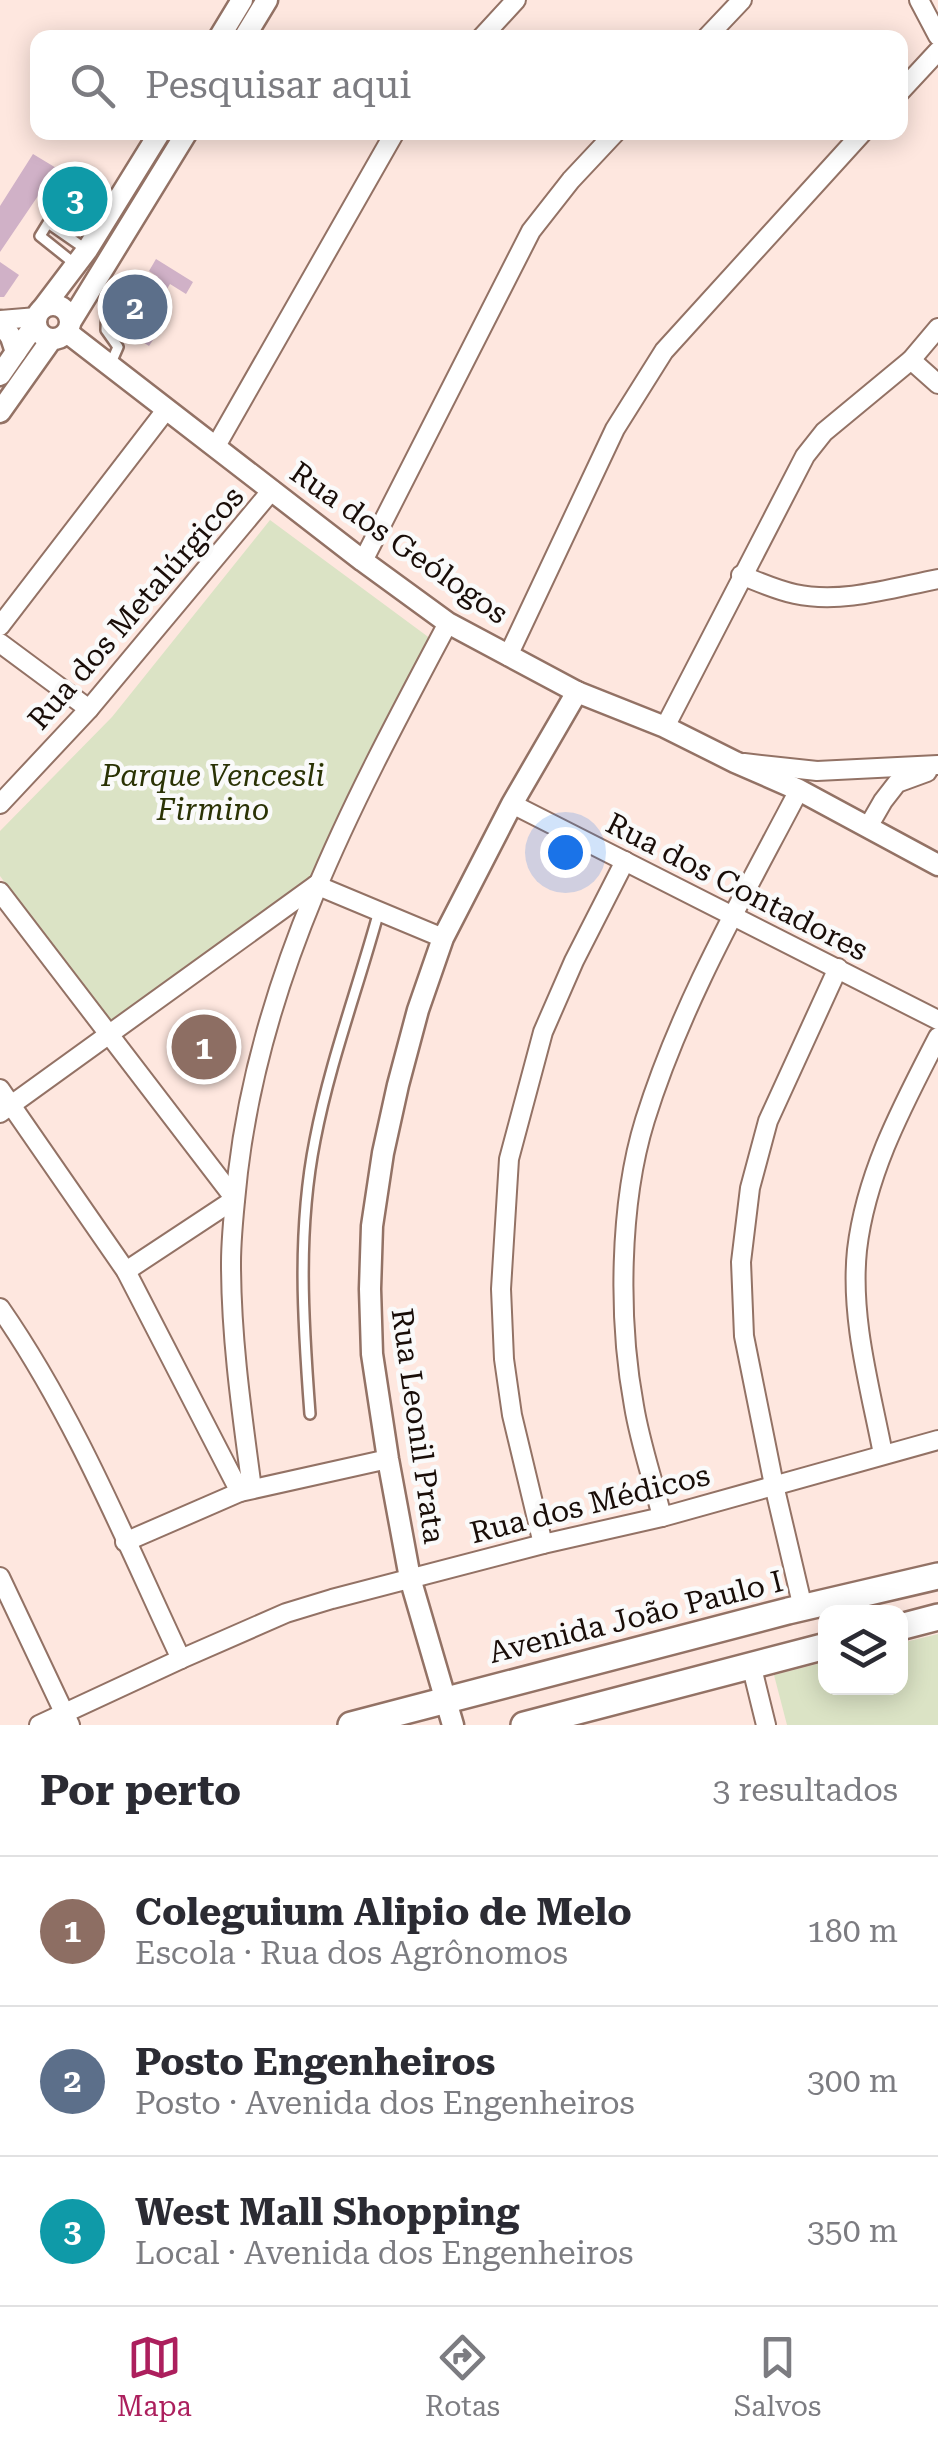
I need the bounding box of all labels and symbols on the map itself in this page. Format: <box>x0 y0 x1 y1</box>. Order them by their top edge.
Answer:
pin: 3 <box>42 162 108 236</box>
pin: 2 <box>102 270 168 344</box>
street label: Rua dos Geólogos <box>284 454 515 631</box>
street label: Rua dos Metalúrgicos <box>21 479 251 736</box>
park label: Parque Vencesli Firmino <box>100 758 325 827</box>
street label: Rua dos Contadores <box>600 805 874 968</box>
your location <box>540 827 591 878</box>
pin: 1 <box>172 1010 236 1084</box>
street label: Rua Leonil Prata <box>385 1306 452 1546</box>
street label: Rua dos Médicos <box>467 1457 713 1550</box>
street label: Avenida João Paulo I <box>485 1563 787 1670</box>

